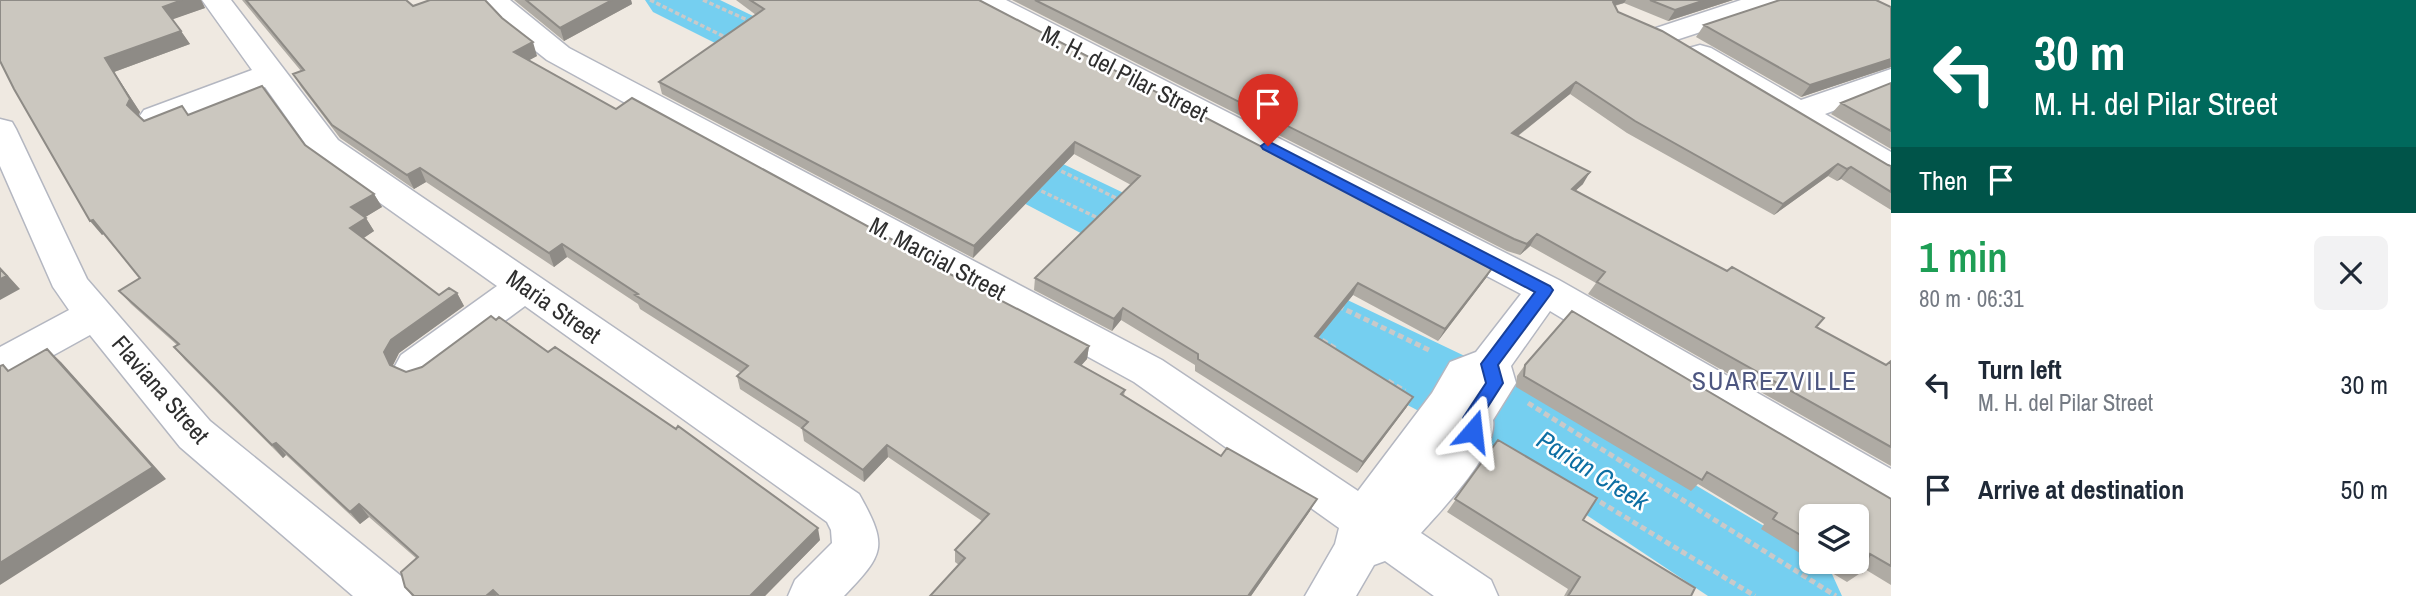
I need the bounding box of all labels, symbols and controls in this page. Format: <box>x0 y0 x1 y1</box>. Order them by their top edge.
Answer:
street label: M. H. del Pilar Street <box>1036 17 1214 129</box>
text: 30 m <box>2034 19 2126 85</box>
icon: left <box>1919 28 2010 119</box>
pin <box>1238 74 1298 146</box>
text: M. H. del Pilar Street <box>2034 82 2278 125</box>
icon: arrive <box>1249 85 1287 123</box>
icon: arrive <box>1982 161 2020 199</box>
text: Then <box>1919 163 1968 198</box>
street label: M. Marcial Street <box>864 209 1012 308</box>
text: 1 min <box>1919 229 2008 285</box>
button: close <box>2314 236 2388 310</box>
street label: Maria Street <box>500 262 608 350</box>
text: 80 m · 06:31 <box>1919 283 2024 314</box>
street label: Flaviana Street <box>105 328 217 450</box>
text: Turn left <box>1978 352 2062 387</box>
district label: SUAREZVILLE <box>1692 363 1858 398</box>
icon: left <box>1919 366 1957 404</box>
text: 30 m <box>2341 367 2388 402</box>
text: M. H. del Pilar Street <box>1978 387 2153 418</box>
position arrow <box>1436 394 1510 468</box>
water label: Parian Creek <box>1530 422 1657 519</box>
icon: arrive <box>1919 471 1957 509</box>
text: Arrive at destination <box>1978 472 2184 507</box>
text: 50 m <box>2341 472 2388 507</box>
map controls <box>1799 504 1869 574</box>
button: layers <box>1799 504 1869 574</box>

